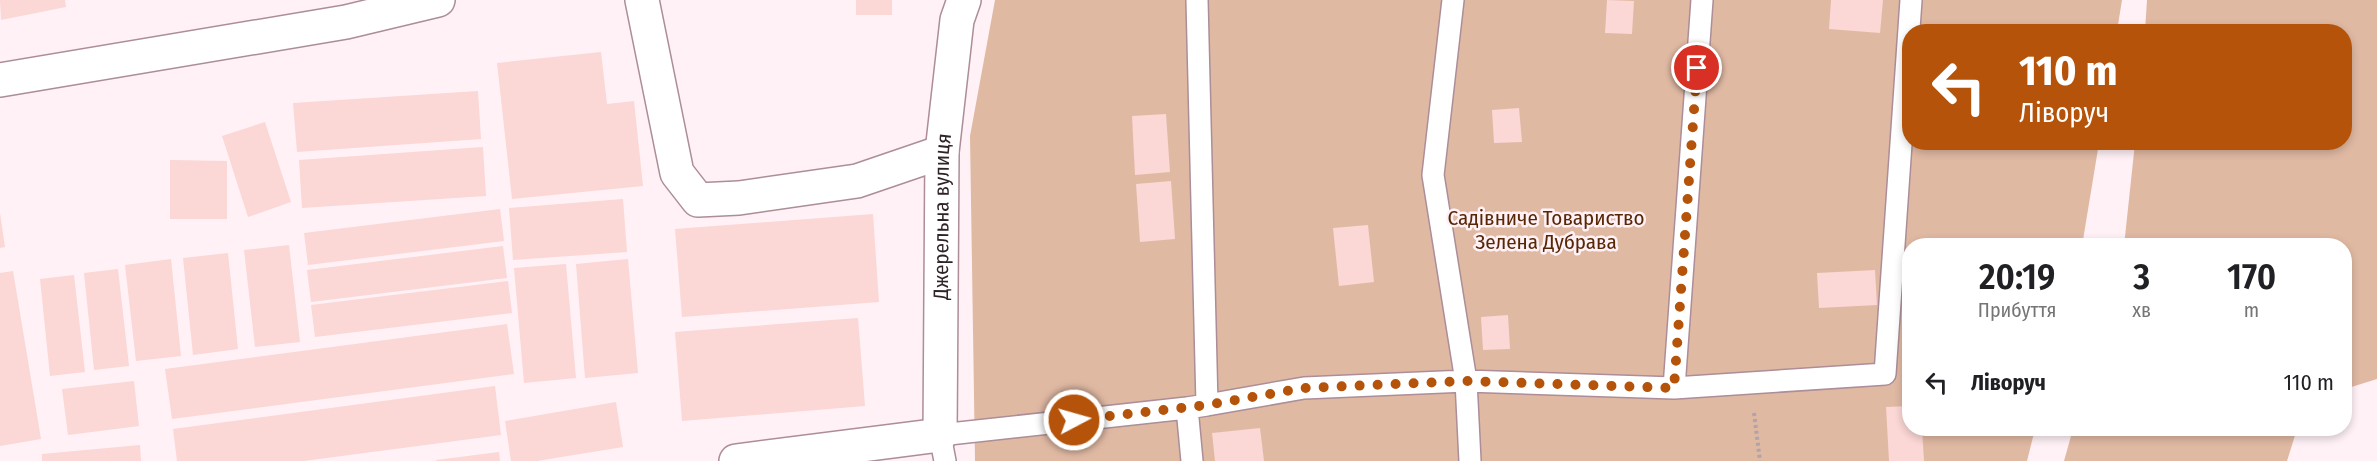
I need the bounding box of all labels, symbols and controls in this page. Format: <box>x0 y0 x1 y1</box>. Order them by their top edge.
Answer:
pin <box>1671 42 1722 93</box>
text: 110 m <box>2019 46 2118 96</box>
icon: left <box>1920 48 1998 126</box>
icon: arrive <box>1680 51 1713 84</box>
text: Ліворуч <box>2019 97 2109 129</box>
street label: Джерельна вулиця <box>928 132 957 301</box>
park label: Садівниче Товариство Зелена Дубрава <box>1447 205 1645 255</box>
text: 20:19 <box>1979 255 2055 299</box>
text: 3 <box>2133 255 2150 299</box>
text: 170 <box>2227 255 2276 299</box>
text: Прибуття <box>1978 298 2056 322</box>
text: хв <box>2132 298 2151 322</box>
text: m <box>2244 298 2259 322</box>
icon: left <box>1920 366 1953 399</box>
text: Ліворуч <box>1971 369 2046 396</box>
text: 110 m <box>2284 369 2334 396</box>
position arrow <box>1042 388 1106 452</box>

